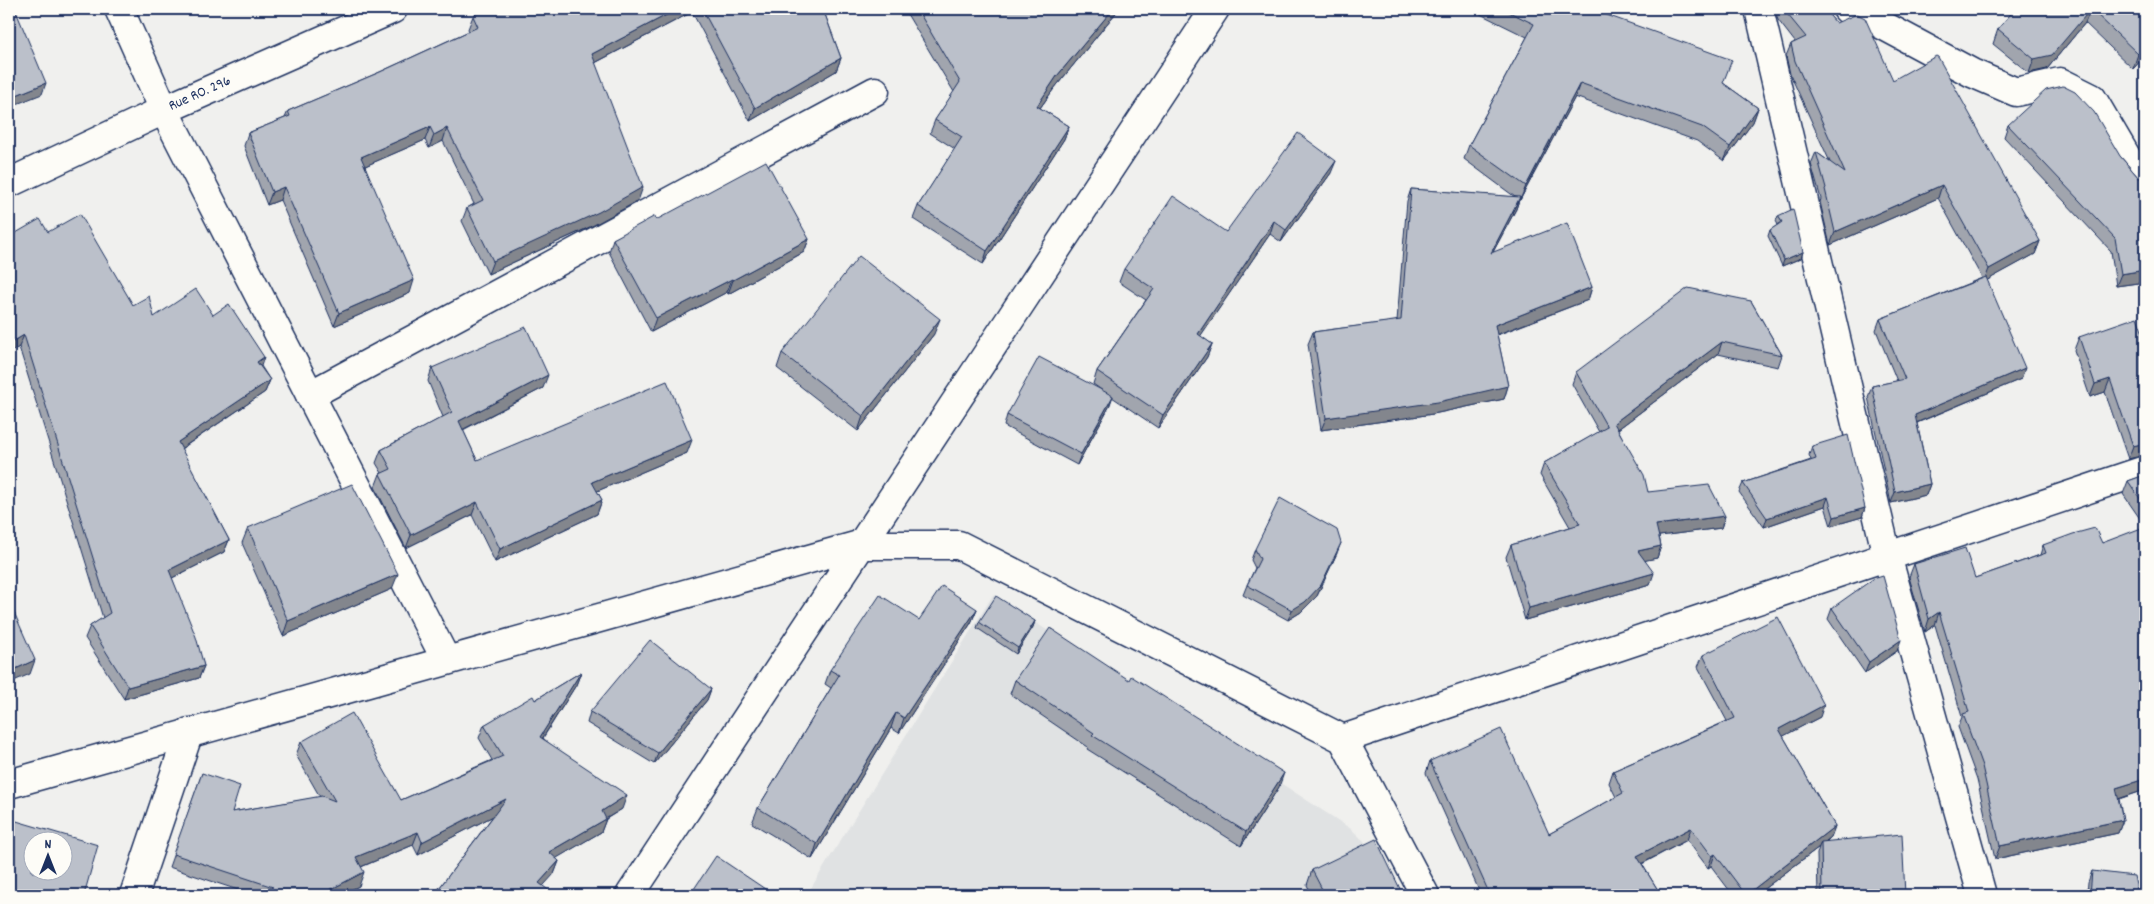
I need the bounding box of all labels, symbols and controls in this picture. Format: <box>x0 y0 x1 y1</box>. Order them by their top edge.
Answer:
street label: Rue RO. 296 <box>165 70 235 118</box>
north arrow <box>22 832 72 882</box>
text: N <box>45 835 52 855</box>

